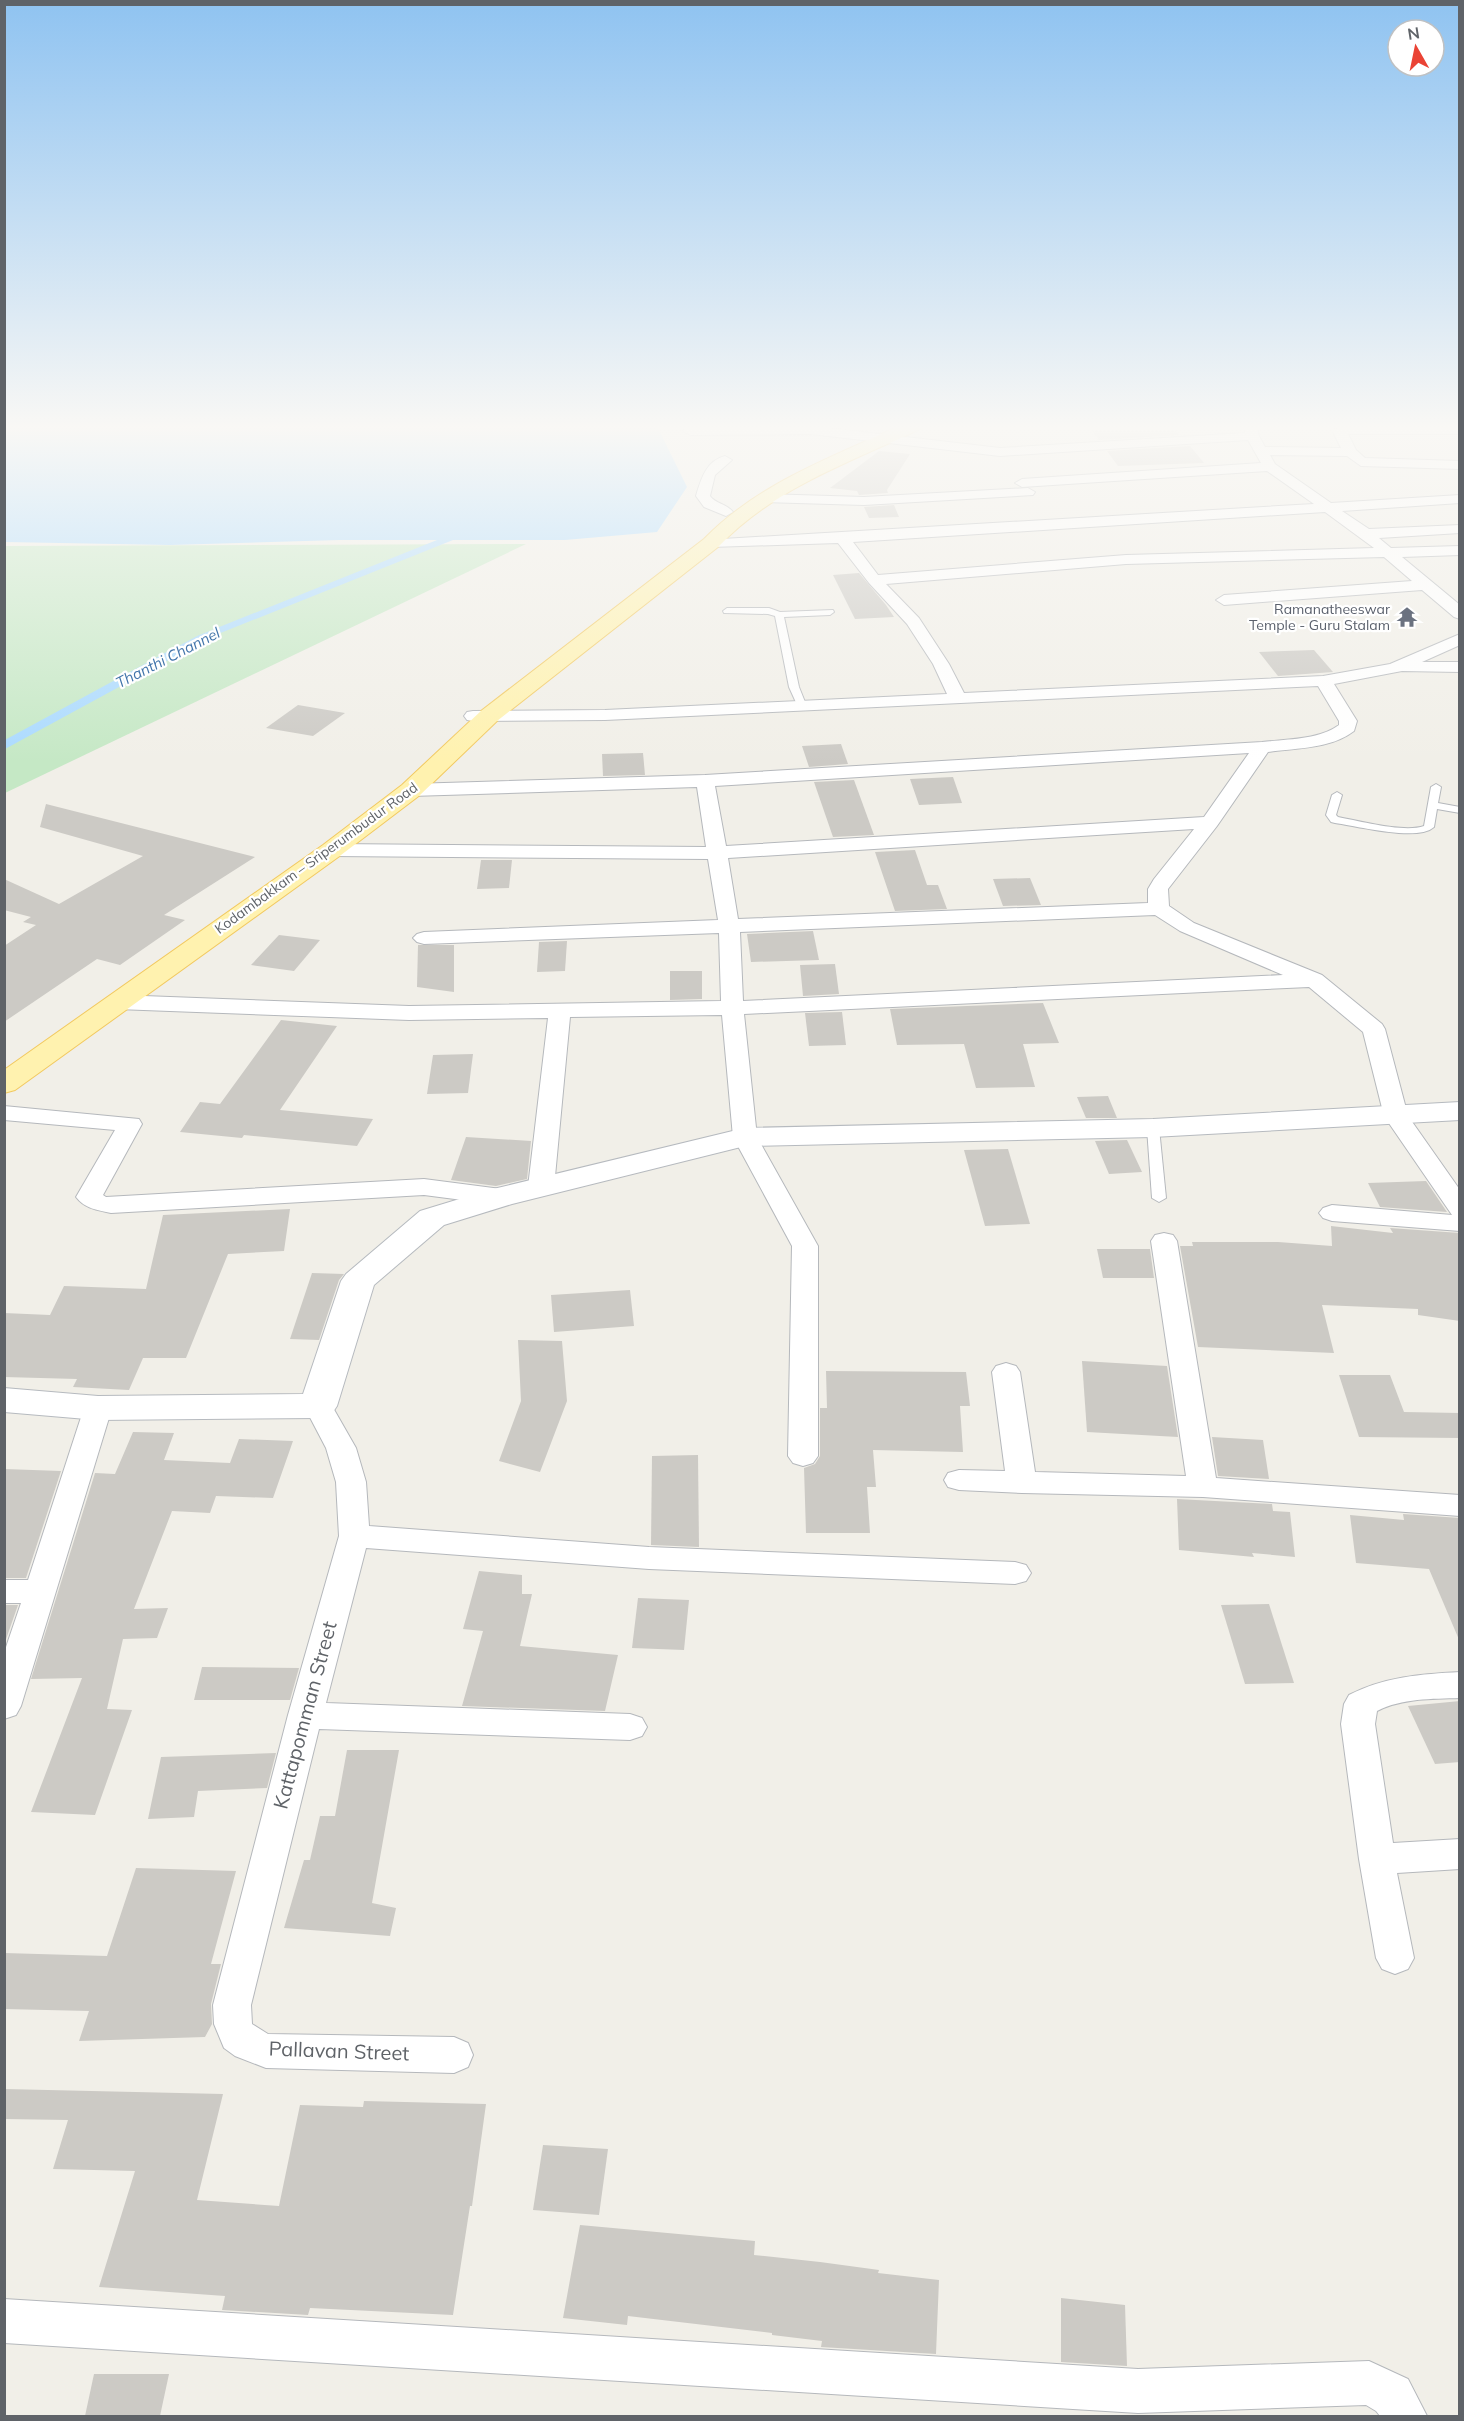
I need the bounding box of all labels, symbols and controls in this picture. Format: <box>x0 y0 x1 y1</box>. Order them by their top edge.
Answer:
north arrow <box>1386 18 1446 78</box>
text: N <box>1406 22 1421 44</box>
place label: Ramanatheeswar Temple - Guru Stalam <box>1249 600 1391 634</box>
temple icon: Ramanatheeswar Temple - Guru Stalam <box>1395 605 1419 629</box>
water label: Thanthi Channel <box>112 623 223 692</box>
street label: Kodambakkam – Sriperumbudur Road <box>211 778 421 938</box>
street label: Kattapomman Street <box>267 1618 342 1811</box>
street label: Pallavan Street <box>268 2036 410 2065</box>

